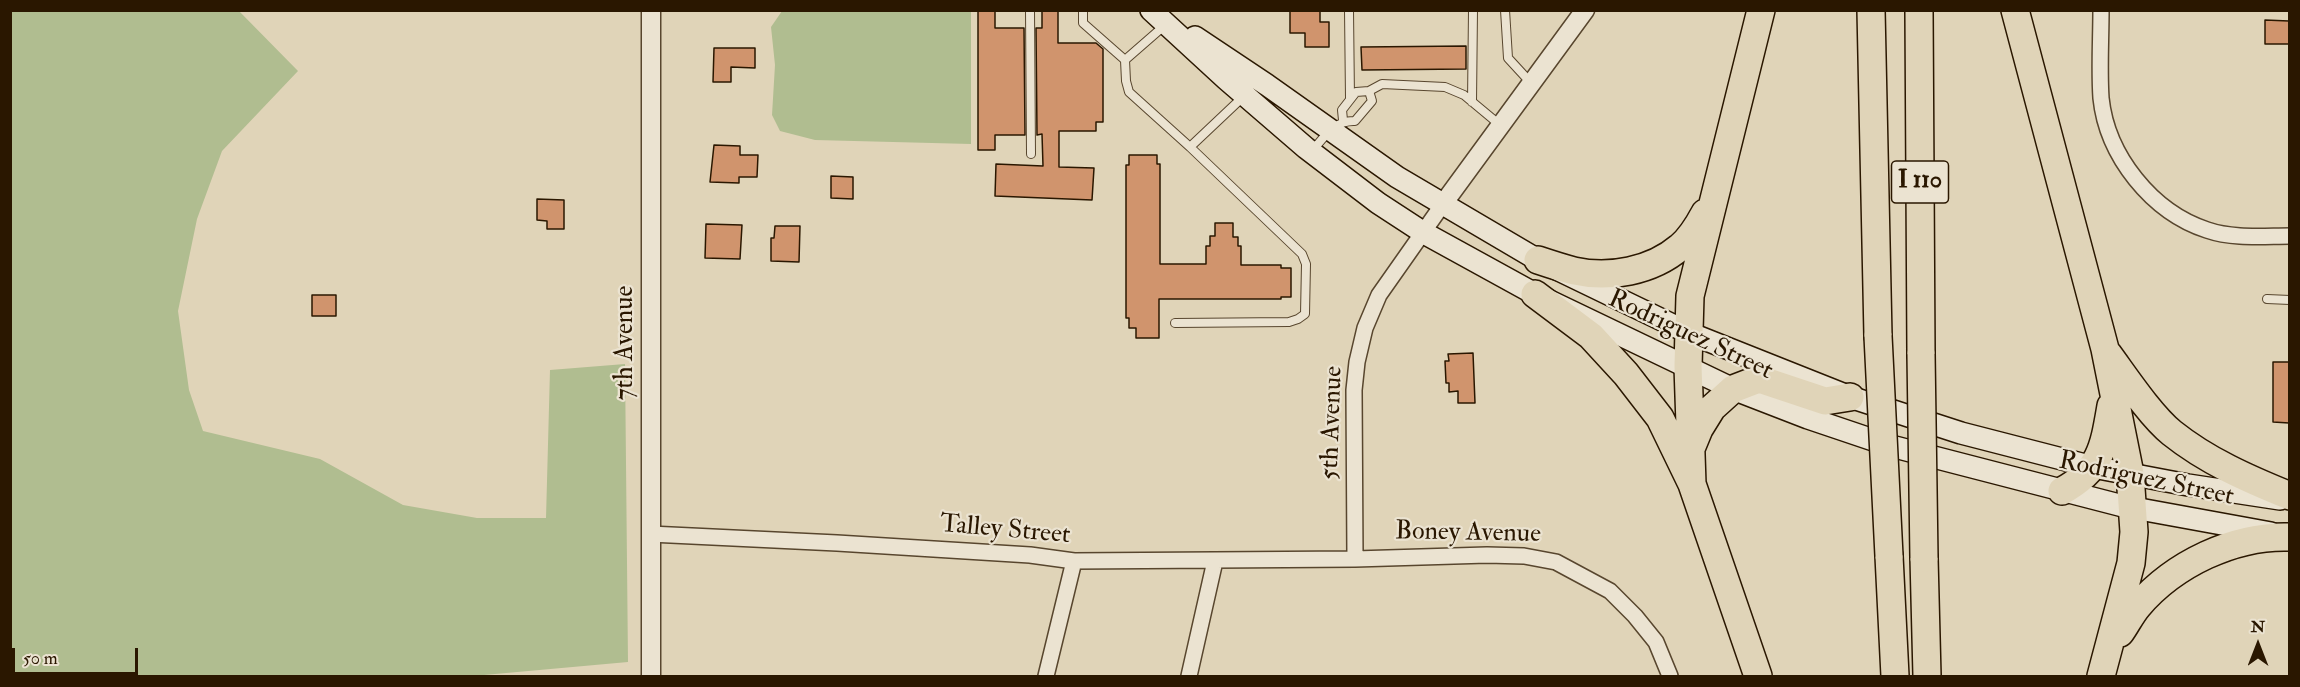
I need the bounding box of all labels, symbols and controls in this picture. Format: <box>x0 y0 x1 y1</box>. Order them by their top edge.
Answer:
road number: I 110 <box>1892 161 1948 203</box>
street label: Rodriguez Street <box>1603 284 1777 388</box>
street label: 7th Avenue <box>610 286 642 400</box>
street label: 5th Avenue <box>1315 365 1351 481</box>
street label: Rodriguez Street <box>2056 446 2236 514</box>
street label: Talley Street <box>939 510 1071 552</box>
street label: Boney Avenue <box>1395 517 1541 551</box>
north arrow <box>2228 615 2288 675</box>
text: N <box>2251 617 2265 637</box>
scale bar <box>15 636 141 674</box>
text: 50 m <box>23 647 58 670</box>

